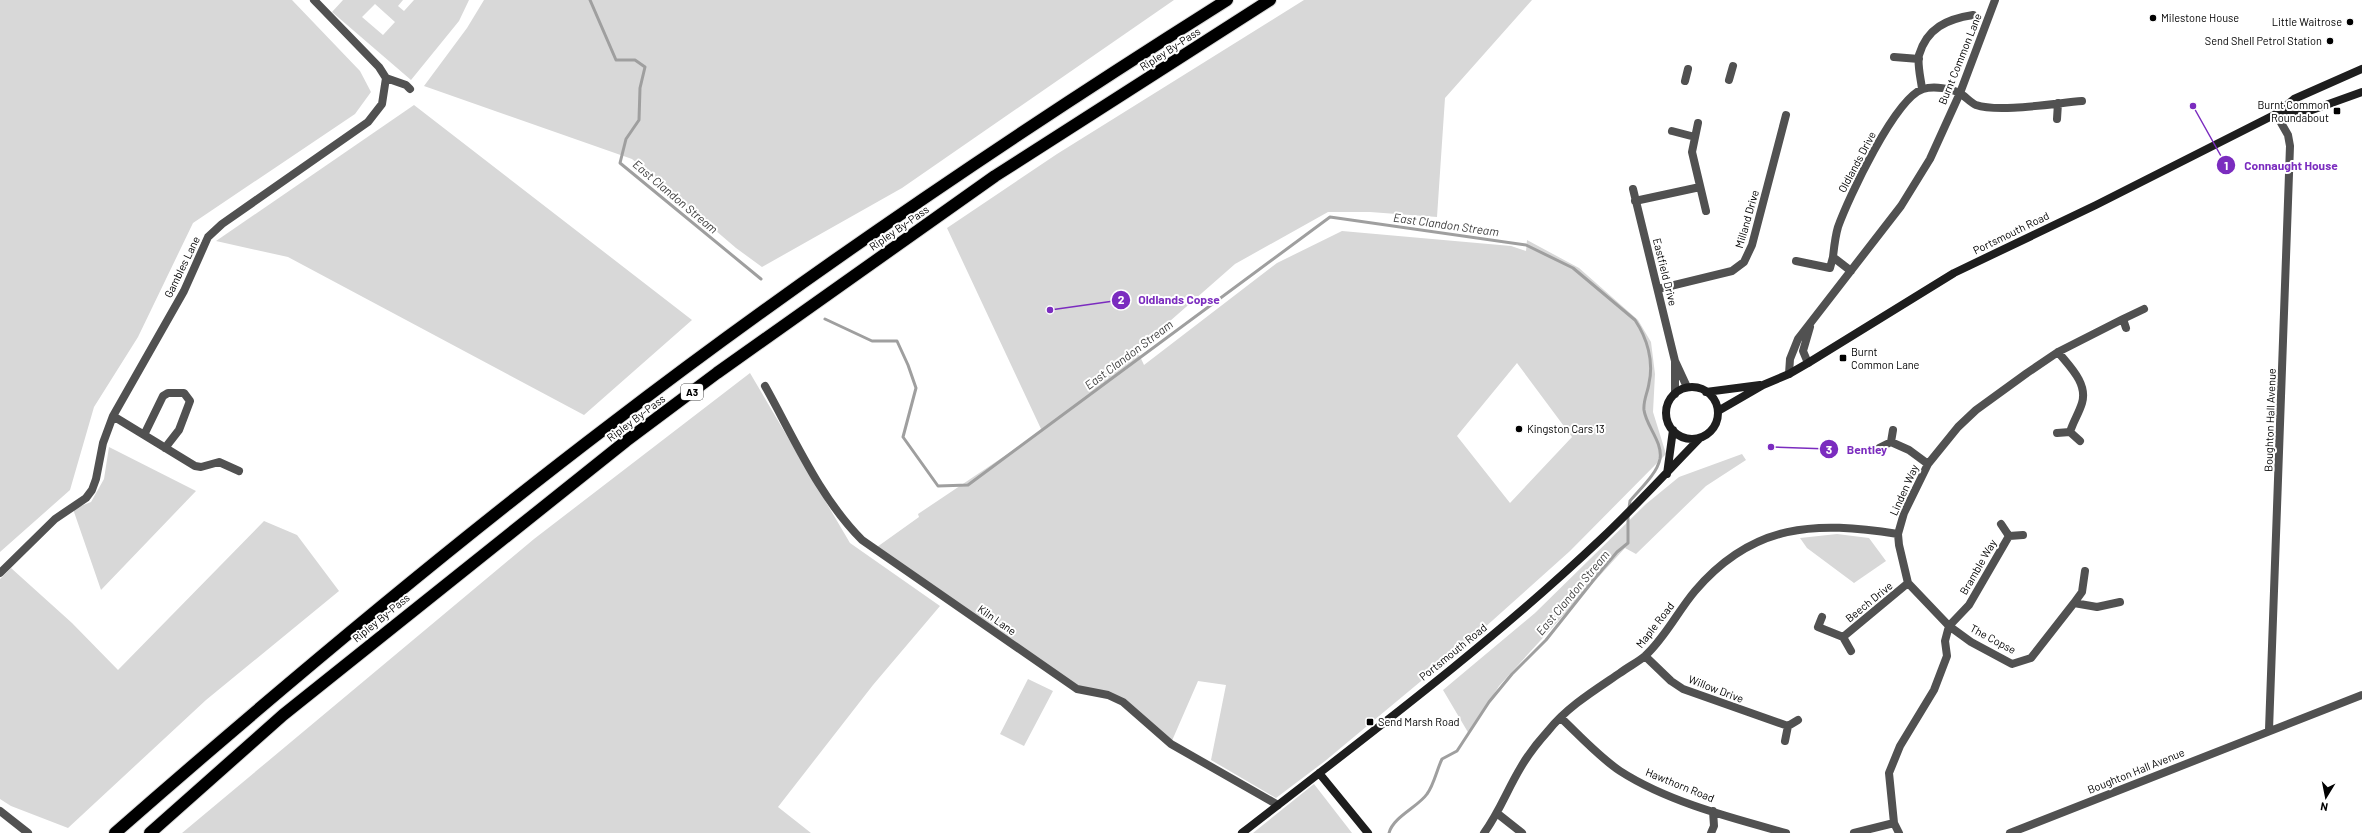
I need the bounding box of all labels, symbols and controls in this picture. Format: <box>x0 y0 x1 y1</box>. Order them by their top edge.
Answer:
street label: Burnt Common Lane <box>1935 11 1984 106</box>
place label: Milestone House <box>2161 11 2239 24</box>
marker: Milestone House <box>2148 13 2158 23</box>
place label: Little Waitrose <box>2272 15 2342 28</box>
marker: Little Waitrose <box>2345 17 2355 27</box>
street label: Ripley By-Pass <box>1137 24 1202 73</box>
place label: Send Shell Petrol Station <box>2205 34 2322 47</box>
marker: Send Shell Petrol Station <box>2325 36 2335 46</box>
place label: Burnt Common Roundabout <box>2258 98 2329 124</box>
marker: Burnt Common Roundabout <box>2332 106 2342 116</box>
street label: Oldlands Drive <box>1835 129 1878 195</box>
callout: Connaught House <box>2216 153 2345 177</box>
water label: East Clandon Stream <box>630 157 721 236</box>
text: 1 <box>2224 158 2228 172</box>
text: Connaught House <box>2244 158 2338 172</box>
street label: Milland Drive <box>1732 188 1761 249</box>
street label: Ripley By-Pass <box>866 202 931 253</box>
street label: Portsmouth Road <box>1971 208 2051 257</box>
water label: East Clandon Stream <box>1392 210 1500 238</box>
street label: Gambles Lane <box>161 234 202 300</box>
street label: Eastfield Drive <box>1651 237 1680 307</box>
callout: Oldlands Copse <box>1111 288 1228 312</box>
text: 2 <box>1118 292 1125 306</box>
text: Oldlands Copse <box>1138 292 1220 306</box>
water label: East Clandon Stream <box>1082 316 1175 392</box>
place label: Burnt Common Lane <box>1851 345 1920 371</box>
marker: Burnt Common Lane <box>1838 353 1848 363</box>
street label: Boughton Hall Avenue <box>2261 368 2278 472</box>
road number: A3 <box>681 384 703 400</box>
street label: Ripley By-Pass <box>604 391 667 444</box>
place label: Kingston Cars 13 <box>1527 422 1605 435</box>
marker: Kingston Cars 13 <box>1514 424 1524 434</box>
callout: Bentley <box>1819 437 1895 461</box>
text: 3 <box>1826 442 1832 456</box>
text: Bentley <box>1847 442 1887 456</box>
street label: Linden Way <box>1886 462 1921 517</box>
street label: Bramble Way <box>1956 537 1999 597</box>
water label: East Clandon Stream <box>1533 547 1612 638</box>
street label: Beech Drive <box>1842 579 1895 625</box>
street label: Ripley By-Pass <box>350 591 412 645</box>
street label: Maple Road <box>1633 599 1677 650</box>
street label: Kiln Lane <box>976 602 1019 638</box>
street label: Portsmouth Road <box>1416 620 1489 683</box>
street label: The Copse <box>1968 621 2019 656</box>
street label: Willow Drive <box>1687 672 1746 705</box>
place label: Send Marsh Road <box>1378 715 1460 728</box>
marker: Send Marsh Road <box>1365 717 1375 727</box>
street label: Boughton Hall Avenue <box>2085 745 2186 796</box>
street label: Hawthorn Road <box>1644 765 1716 804</box>
north arrow <box>2306 777 2346 817</box>
text: N <box>2319 800 2329 814</box>

